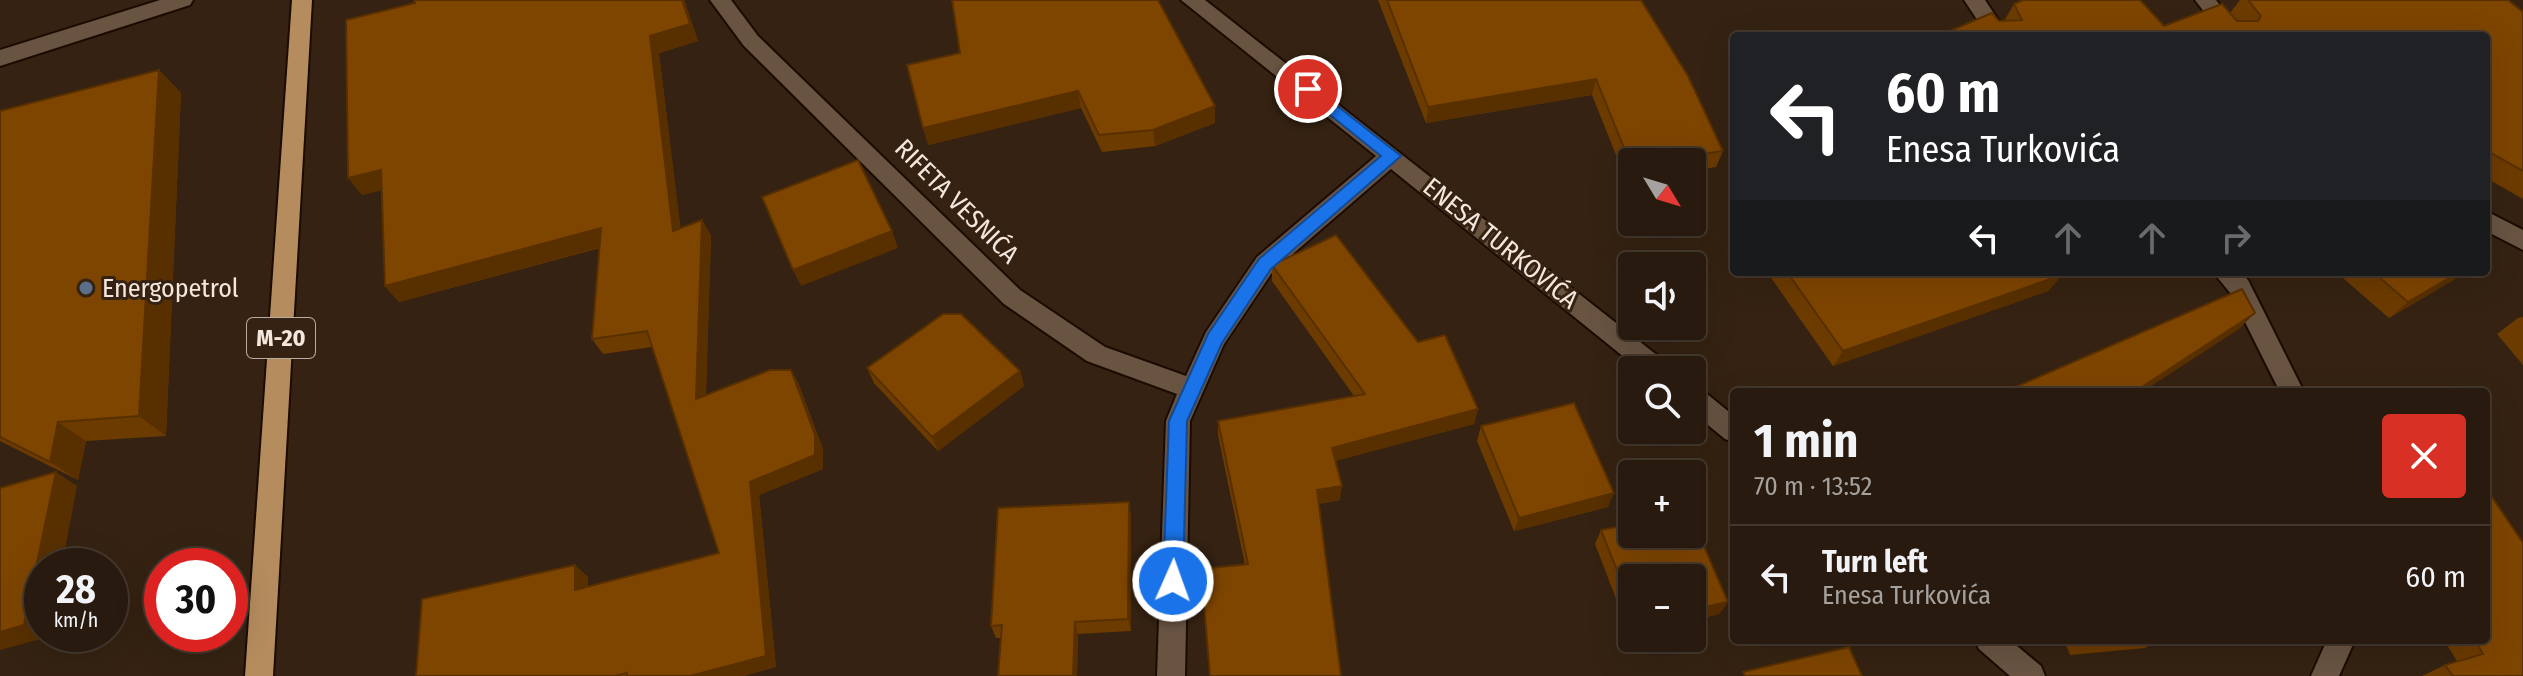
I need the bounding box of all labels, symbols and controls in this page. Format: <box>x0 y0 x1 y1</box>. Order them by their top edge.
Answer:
pin <box>1274 55 1342 123</box>
text: 60 m <box>1886 60 2000 127</box>
icon: left <box>1754 64 1858 168</box>
icon: arrive <box>1286 67 1330 111</box>
text: Enesa Turkovića <box>1886 128 2120 172</box>
street label: RIFETA VESNIĆA <box>888 133 1025 270</box>
north arrow <box>1618 148 1706 236</box>
map controls <box>1618 148 1706 652</box>
street label: ENESA TURKOVIĆA <box>1417 171 1585 316</box>
icon: left <box>1962 216 2006 260</box>
icon: ahead <box>2046 216 2090 260</box>
icon: ahead <box>2130 216 2174 260</box>
icon: right <box>2214 216 2258 260</box>
button: sound <box>1618 252 1706 340</box>
place label: Energopetrol <box>102 273 239 304</box>
marker: Energopetrol <box>77 279 95 297</box>
road number: M-20 <box>247 318 315 358</box>
button: search <box>1618 356 1706 444</box>
text: 1 min <box>1754 412 1859 470</box>
button: close <box>2382 414 2466 498</box>
button: + <box>1618 460 1706 548</box>
text: 70 m · 13:52 <box>1754 471 1872 502</box>
position arrow <box>1131 539 1215 623</box>
text: Turn left <box>1822 544 1928 580</box>
speed limit sign: 30 <box>144 548 248 652</box>
icon: left <box>1754 555 1798 599</box>
text: 60 m <box>2405 559 2466 595</box>
button: − <box>1618 564 1706 652</box>
text: 28 <box>56 566 96 614</box>
text: Enesa Turkovića <box>1822 580 1991 611</box>
text: km/h <box>54 608 98 632</box>

